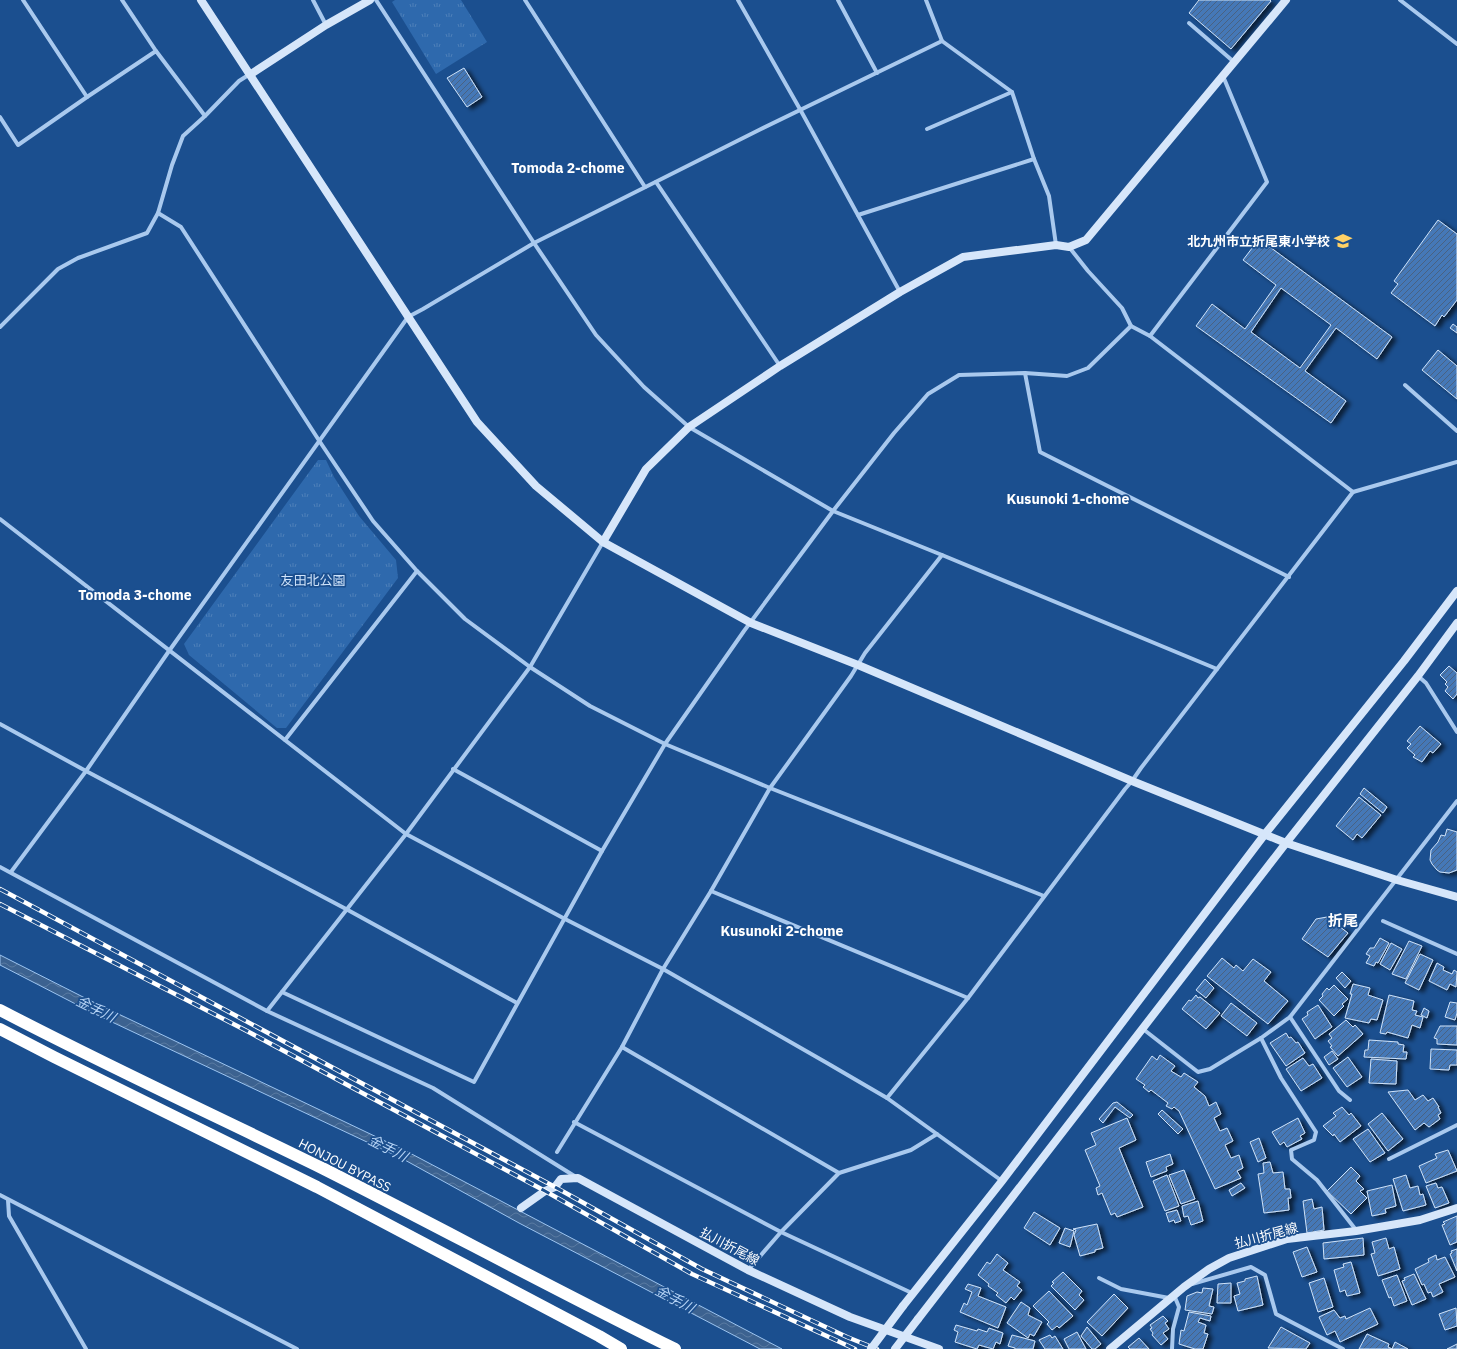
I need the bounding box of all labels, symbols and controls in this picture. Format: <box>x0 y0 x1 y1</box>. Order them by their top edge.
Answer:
district label: Tomoda 2-chome <box>511 159 625 177</box>
school or university icon: 北九州市立折尾東小学校 <box>1333 231 1353 251</box>
place label: 北九州市立折尾東小学校 <box>1187 233 1330 250</box>
district label: Kusunoki 1-chome <box>1007 490 1130 508</box>
park label: 友田北公園 <box>280 572 346 589</box>
district label: Tomoda 3-chome <box>78 586 192 604</box>
district label: 折尾 <box>1328 911 1358 930</box>
district label: Kusunoki 2-chome <box>721 922 844 940</box>
water label: 金手川 <box>73 992 121 1027</box>
water label: 金手川 <box>365 1130 413 1166</box>
street label: HONJOU BYPASS <box>296 1135 394 1196</box>
street label: 払川折尾線 <box>1233 1219 1300 1252</box>
street label: 払川折尾線 <box>697 1224 762 1269</box>
water label: 金手川 <box>652 1281 700 1318</box>

